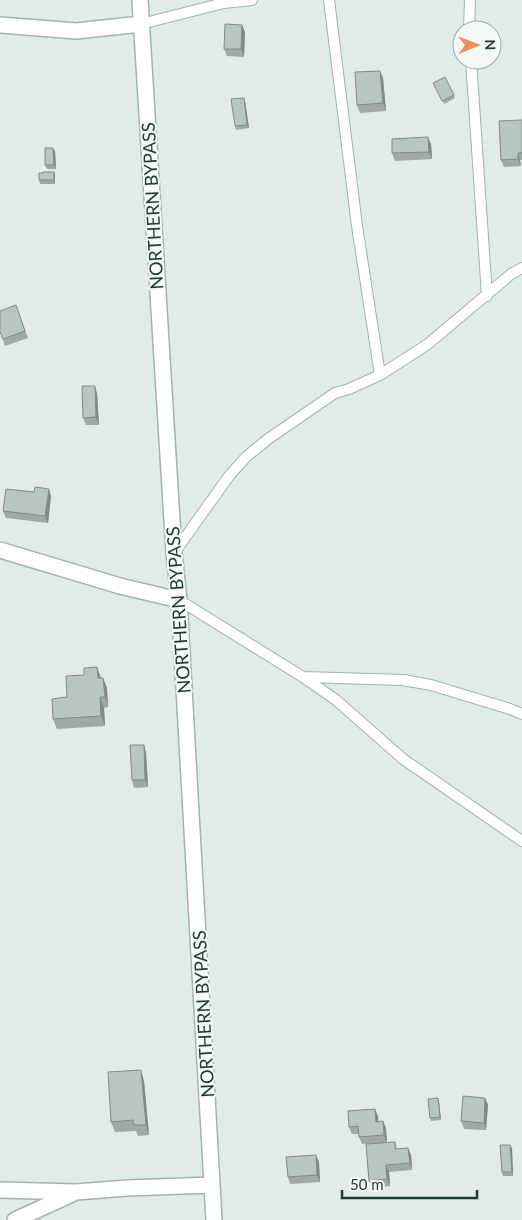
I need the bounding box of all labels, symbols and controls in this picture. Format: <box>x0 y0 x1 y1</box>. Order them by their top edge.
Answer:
north arrow <box>452 20 502 70</box>
text: N <box>482 39 499 50</box>
street label: NORTHERN BYPASS <box>137 122 167 290</box>
street label: NORTHERN BYPASS <box>161 526 195 694</box>
street label: NORTHERN BYPASS <box>188 930 218 1098</box>
scale bar <box>342 1168 477 1200</box>
text: 50 m <box>350 1175 384 1193</box>

